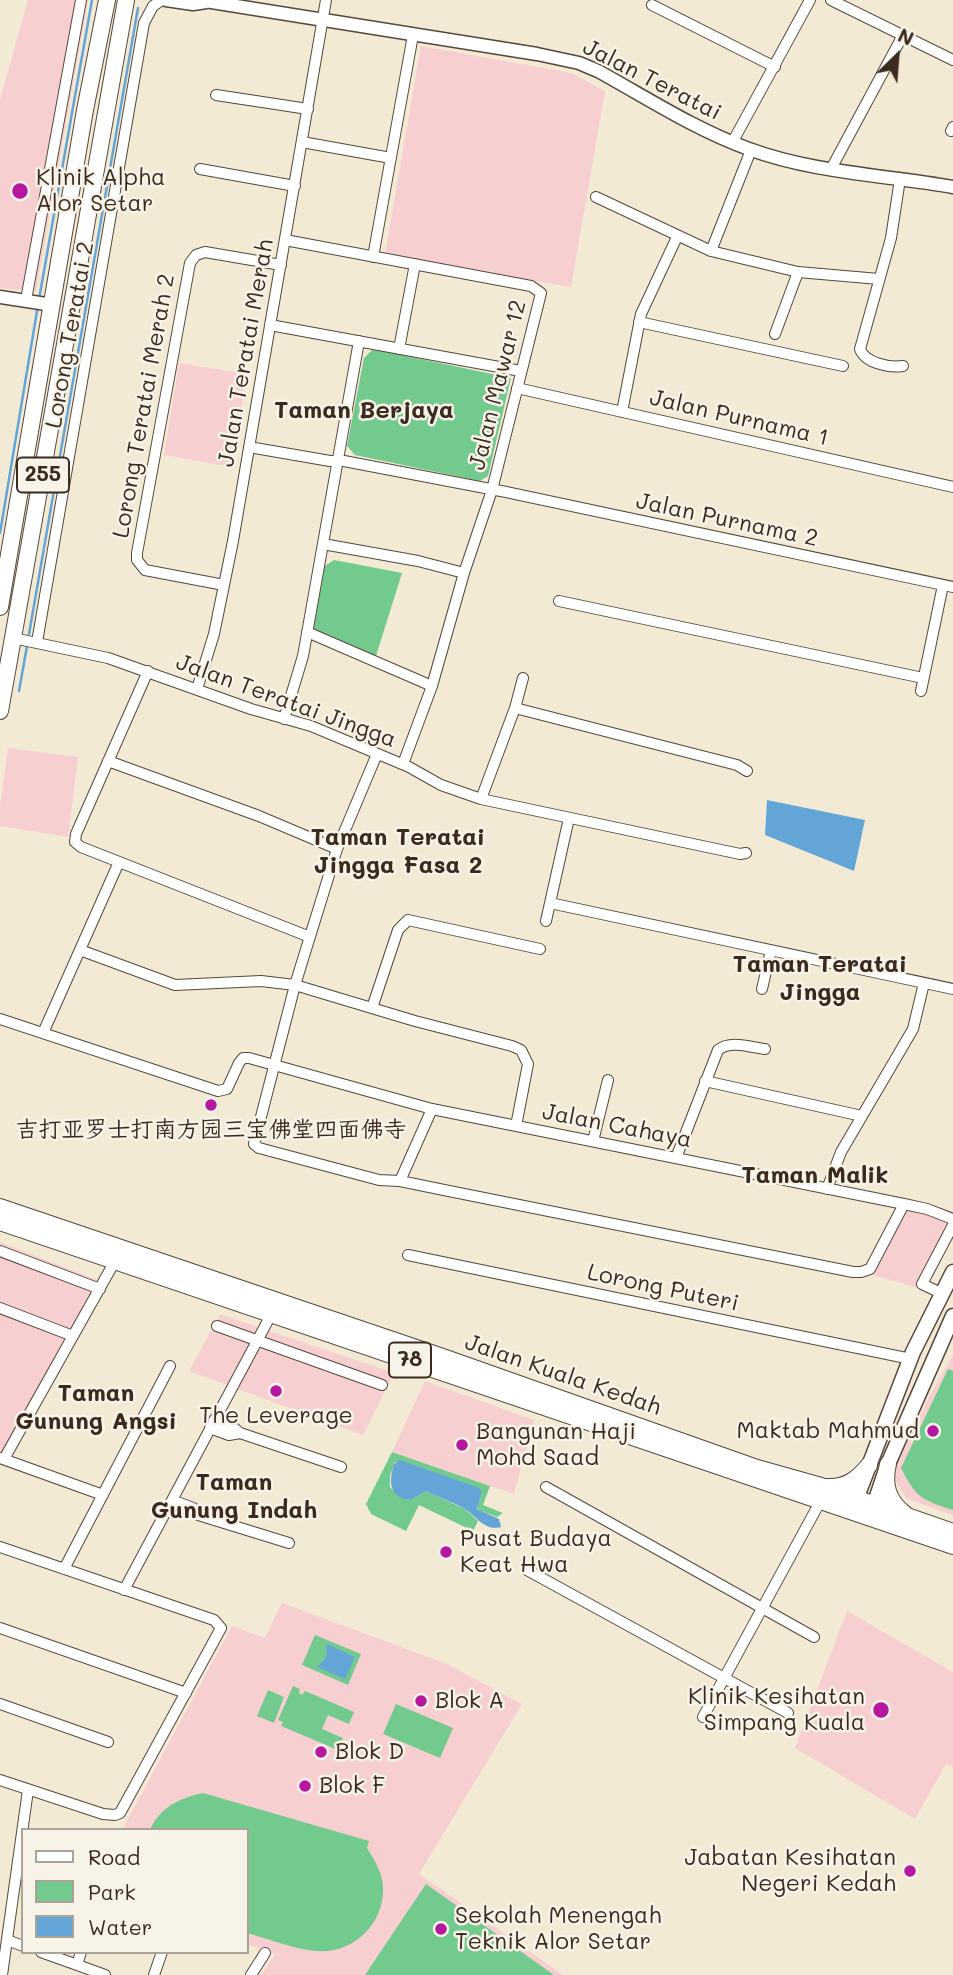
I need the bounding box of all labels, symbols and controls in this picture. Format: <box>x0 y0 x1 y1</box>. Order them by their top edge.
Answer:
north arrow <box>862 21 932 91</box>
text: N <box>894 22 918 51</box>
street label: Jalan Teratai <box>578 33 726 127</box>
place label: Klinik Alpha Alor Setar <box>36 164 165 218</box>
marker: Klinik Alpha Alor Setar <box>10 181 30 201</box>
street label: Jalan Teratai Merah <box>212 237 280 469</box>
street label: Lorong Teratai 2 <box>40 240 100 430</box>
street label: Lorong Teratai Merah 2 <box>107 272 181 540</box>
street label: Jalan Mawar 12 <box>464 297 532 473</box>
street label: Jalan Purnama 1 <box>647 384 831 452</box>
district label: Taman Berjaya <box>274 397 454 425</box>
road number: 255 <box>17 458 69 492</box>
street label: Jalan Purnama 2 <box>634 487 820 553</box>
street label: Jalan Teratai Jingga <box>172 648 400 754</box>
district label: Taman Teratai Jingga Fasa 2 <box>311 824 485 880</box>
district label: Taman Teratai Jingga <box>733 951 907 1007</box>
marker: 吉打亚罗士打南方园三宝佛堂四面佛寺 <box>203 1097 219 1113</box>
street label: Jalan Cahaya <box>540 1098 694 1154</box>
place label: 吉打亚罗士打南方园三宝佛堂四面佛寺 <box>16 1116 406 1144</box>
district label: Taman Malik <box>742 1162 888 1190</box>
street label: Lorong Puteri <box>585 1258 741 1318</box>
street label: Jalan Kuala Kedah <box>461 1328 665 1422</box>
road number: 78 <box>389 1342 431 1378</box>
district label: Taman Gunung Angsi <box>15 1380 177 1436</box>
marker: The Leverage <box>268 1383 284 1399</box>
place label: The Leverage <box>199 1402 353 1430</box>
place label: Maktab Mahmud <box>737 1417 919 1445</box>
place label: Bangunan Haji Mohd Saad <box>476 1418 636 1472</box>
marker: Maktab Mahmud <box>925 1423 941 1439</box>
marker: Bangunan Haji Mohd Saad <box>454 1437 470 1453</box>
district label: Taman Gunung Indah <box>151 1469 317 1525</box>
place label: Pusat Budaya Keat Hwa <box>460 1525 612 1579</box>
marker: Pusat Budaya Keat Hwa <box>438 1544 454 1560</box>
place label: Klinik Kesihatan Simpang Kuala <box>688 1683 865 1737</box>
place label: Blok A <box>435 1687 504 1715</box>
marker: Blok A <box>413 1693 429 1709</box>
marker: Klinik Kesihatan Simpang Kuala <box>871 1700 891 1720</box>
place label: Blok D <box>335 1738 404 1766</box>
marker: Blok D <box>313 1744 329 1760</box>
place label: Blok F <box>319 1772 385 1800</box>
marker: Blok F <box>297 1778 313 1794</box>
legend <box>21 1828 248 1954</box>
text: Road <box>88 1843 140 1870</box>
place label: Jabatan Kesihatan Negeri Kedah <box>685 1844 896 1898</box>
marker: Jabatan Kesihatan Negeri Kedah <box>902 1863 918 1879</box>
text: Park <box>88 1878 136 1905</box>
place label: Sekolah Menengah Teknik Alor Setar <box>455 1902 661 1956</box>
text: Water <box>88 1913 152 1940</box>
marker: Sekolah Menengah Teknik Alor Setar <box>433 1921 449 1937</box>

